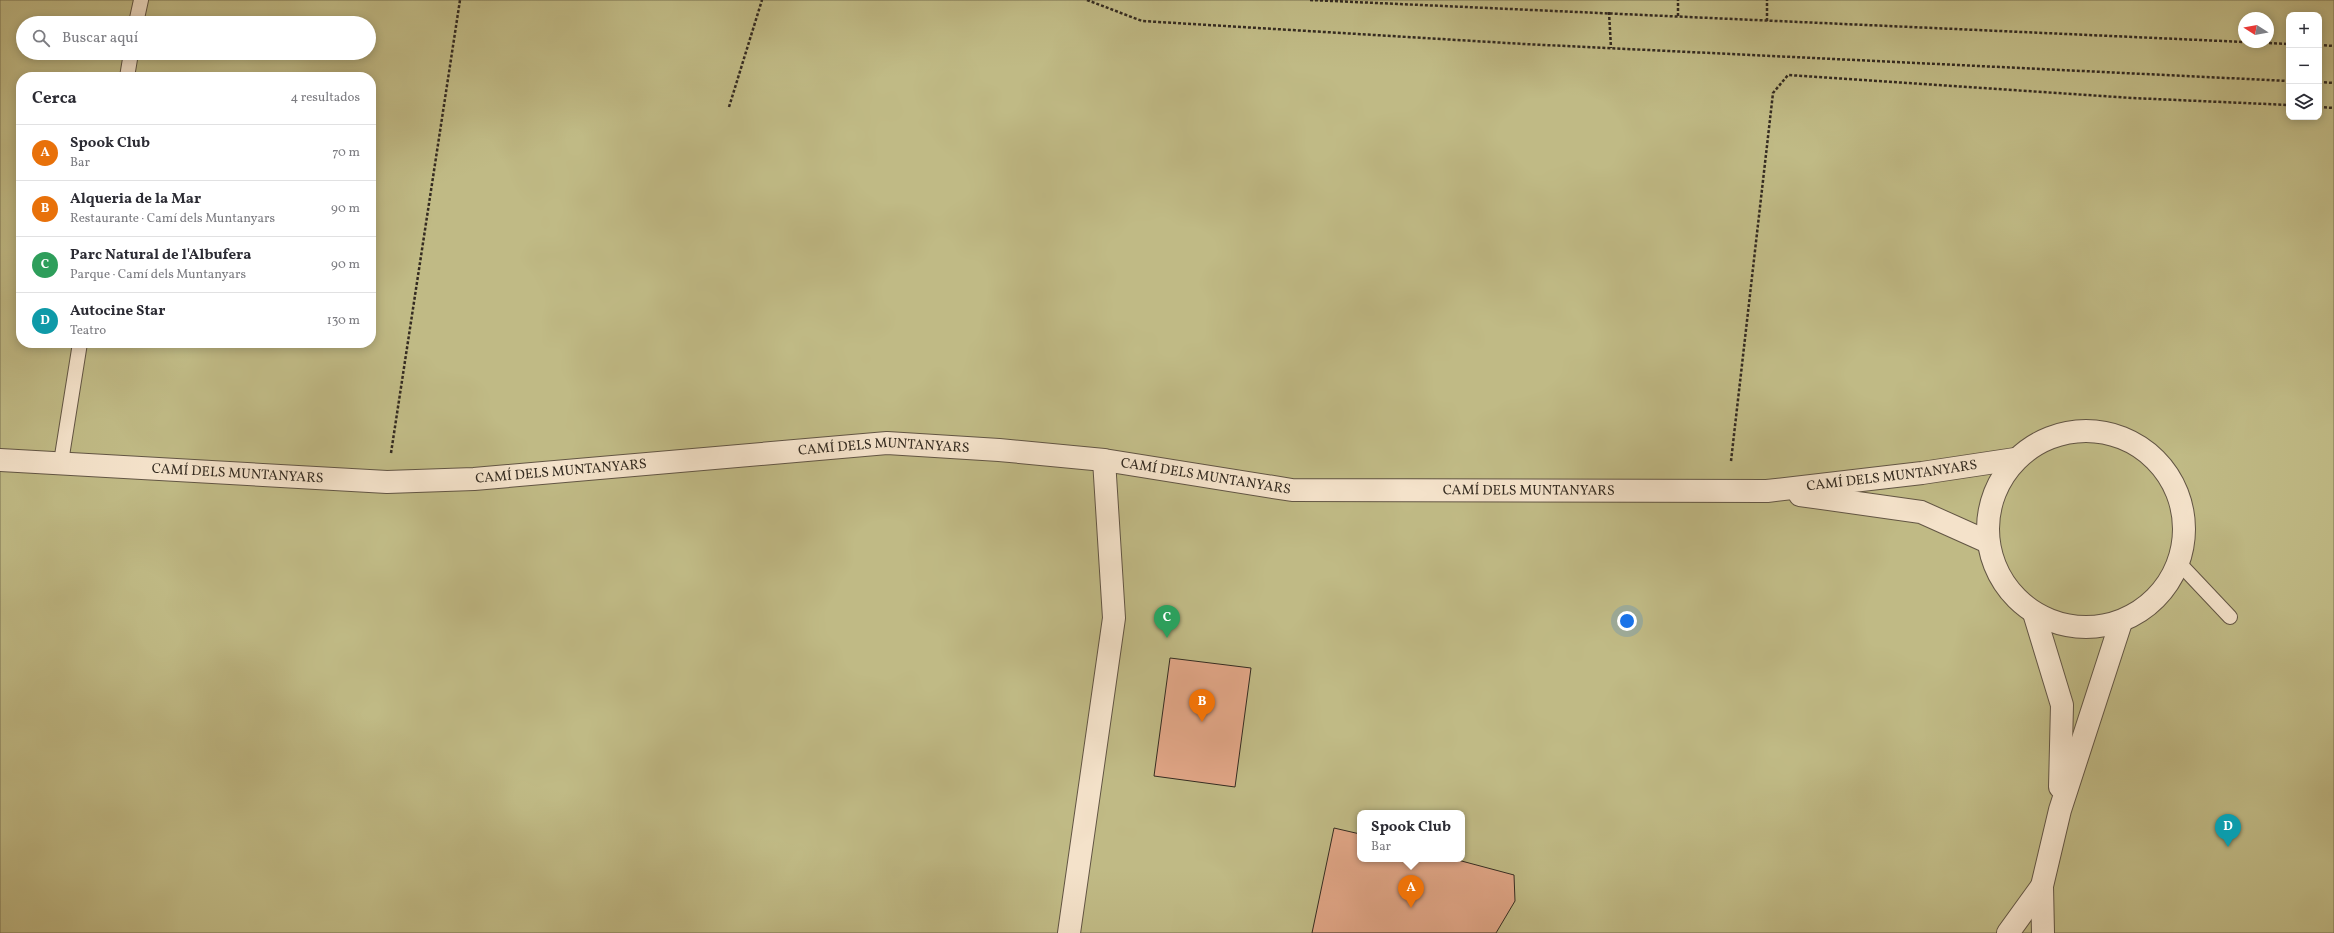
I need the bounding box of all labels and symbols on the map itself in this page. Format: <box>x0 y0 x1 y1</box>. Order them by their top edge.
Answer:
north arrow <box>2238 12 2274 48</box>
street label: CAMÍ DELS MUNTANYARS <box>797 433 970 460</box>
street label: CAMÍ DELS MUNTANYARS <box>1119 453 1292 499</box>
street label: CAMÍ DELS MUNTANYARS <box>475 454 647 488</box>
street label: CAMÍ DELS MUNTANYARS <box>1805 455 1978 496</box>
street label: CAMÍ DELS MUNTANYARS <box>151 459 324 488</box>
street label: CAMÍ DELS MUNTANYARS <box>1443 481 1615 500</box>
pin: C <box>1154 605 1180 638</box>
your location <box>1617 611 1637 631</box>
pin: B <box>1189 689 1215 722</box>
pin: D <box>2215 814 2241 847</box>
pin: A <box>1398 875 1424 908</box>

